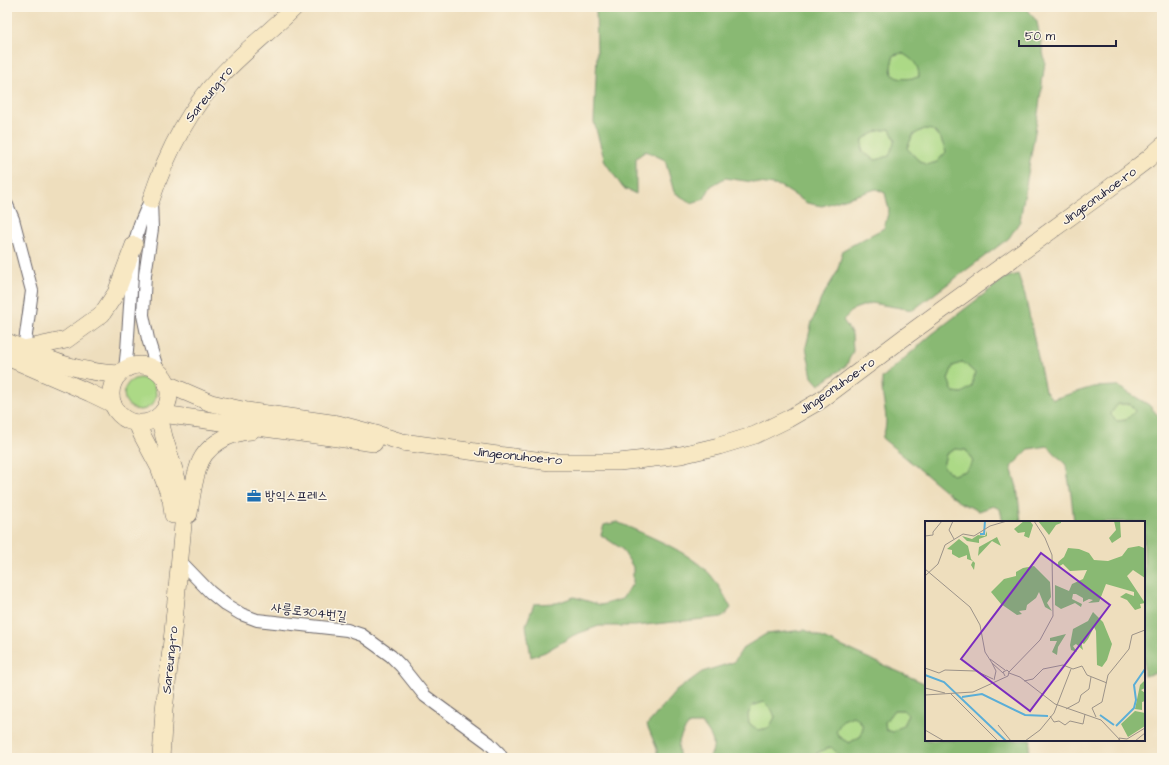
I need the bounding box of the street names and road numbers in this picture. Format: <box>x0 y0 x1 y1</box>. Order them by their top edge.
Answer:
street label: Sareung-ro <box>181 62 238 127</box>
street label: Jingeonuhoe-ro <box>1058 162 1141 230</box>
street label: Jingeonuhoe-ro <box>795 353 880 420</box>
street label: Jingeonuhoe-ro <box>473 442 564 471</box>
street label: 사릉로304번길 <box>269 598 348 626</box>
street label: Sareung-ro <box>158 625 184 695</box>

